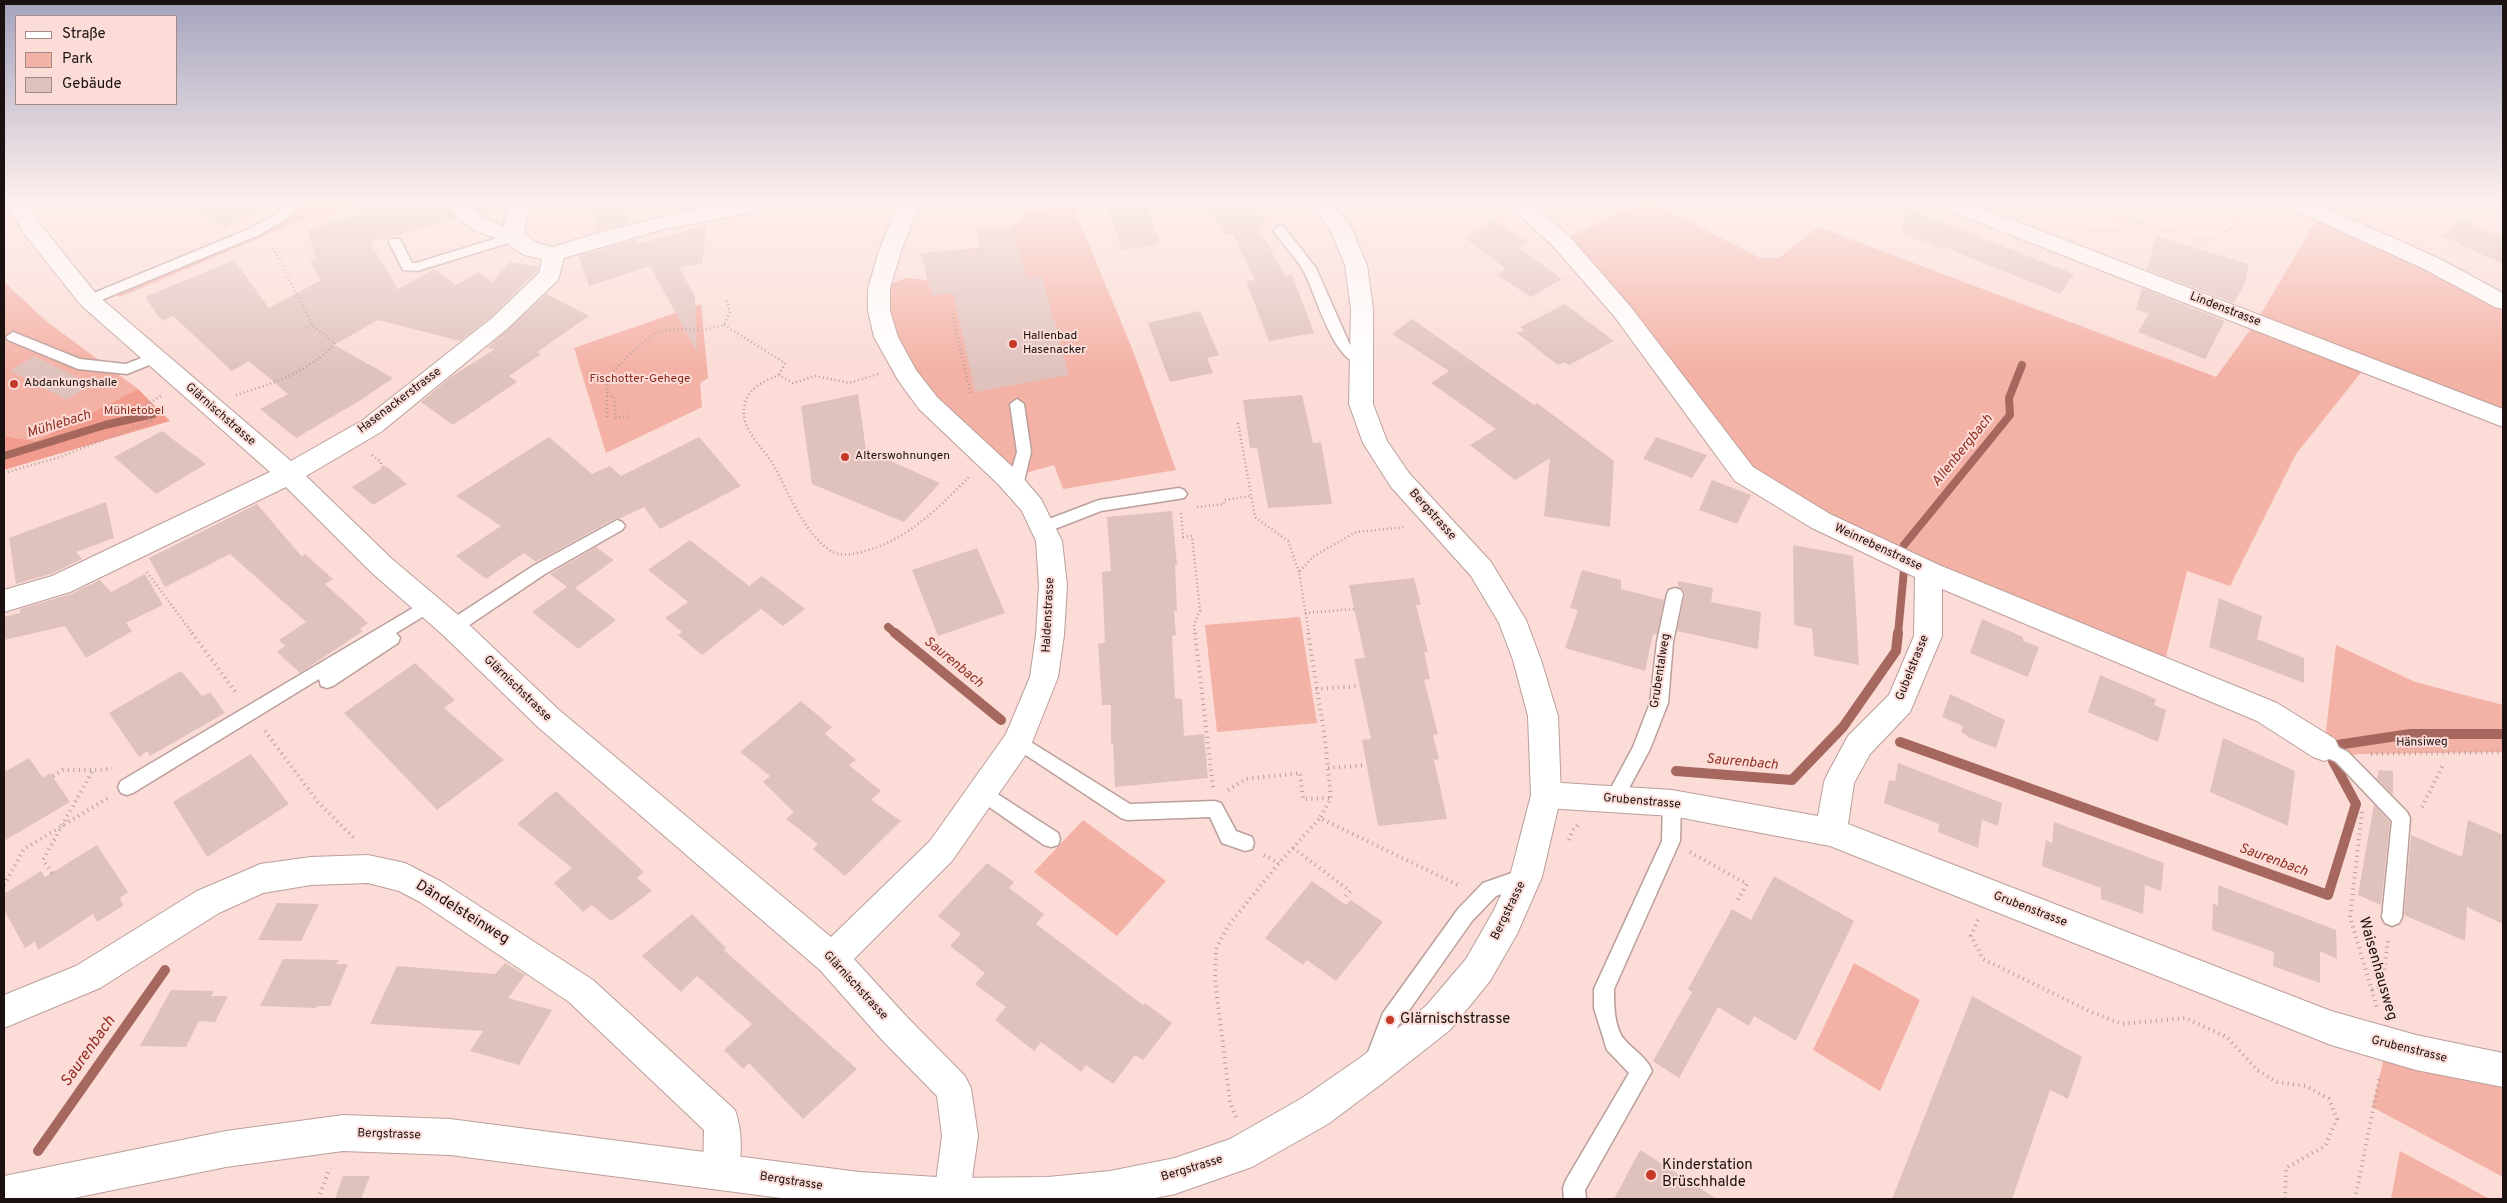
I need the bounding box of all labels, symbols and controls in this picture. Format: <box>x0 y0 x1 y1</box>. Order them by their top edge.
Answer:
legend <box>15 15 178 105</box>
text: Straße <box>62 25 106 44</box>
text: Park <box>62 50 93 69</box>
text: Gebäude <box>62 75 122 94</box>
street label: Lindenstrasse <box>2188 290 2262 330</box>
place label: Hallenbad Hasenacker <box>1023 330 1086 358</box>
marker: Hallenbad Hasenacker <box>1007 338 1019 350</box>
street label: Hasenackerstrasse <box>355 365 445 437</box>
park label: Fischotter-Gehege <box>590 373 690 387</box>
place label: Abdankungshalle <box>24 377 117 391</box>
marker: Abdankungshalle <box>8 378 20 390</box>
street label: Glärnischstrasse <box>182 381 258 449</box>
park label: Mühletobel <box>104 405 164 419</box>
water label: Mühlebach <box>25 407 93 443</box>
water label: Allenbergbach <box>1929 412 1997 490</box>
place label: Alterswohnungen <box>855 450 950 464</box>
marker: Alterswohnungen <box>839 451 851 463</box>
street label: Bergstrasse <box>1405 487 1459 543</box>
street label: Weinrebenstrasse <box>1832 521 1924 575</box>
street label: Haldenstrasse <box>1040 577 1058 653</box>
street label: Grubentalweg <box>1648 633 1674 709</box>
street label: Gubelstrasse <box>1893 633 1933 703</box>
water label: Saurenbach <box>920 634 986 692</box>
street label: Glärnischstrasse <box>480 653 554 725</box>
street label: Hänsiweg <box>2396 735 2448 751</box>
water label: Saurenbach <box>1705 751 1779 775</box>
street label: Grubenstrasse <box>1603 791 1681 813</box>
water label: Saurenbach <box>2236 841 2310 881</box>
street label: Dändelsteinweg <box>412 877 512 949</box>
street label: Bergstrasse <box>1489 879 1529 943</box>
street label: Grubenstrasse <box>1991 889 2069 931</box>
street label: Waisenhausweg <box>2354 915 2400 1023</box>
street label: Glärnischstrasse <box>820 949 890 1023</box>
place label: Glärnischstrasse <box>1400 1011 1510 1029</box>
water label: Saurenbach <box>58 1013 120 1091</box>
marker: Glärnischstrasse <box>1384 1014 1396 1026</box>
street label: Grubenstrasse <box>2370 1034 2448 1066</box>
street label: Bergstrasse <box>357 1127 421 1143</box>
street label: Bergstrasse <box>1159 1153 1225 1185</box>
place label: Kinderstation Brüschhalde <box>1662 1157 1753 1192</box>
marker: Kinderstation Brüschhalde <box>1644 1168 1658 1182</box>
street label: Bergstrasse <box>758 1170 824 1194</box>

